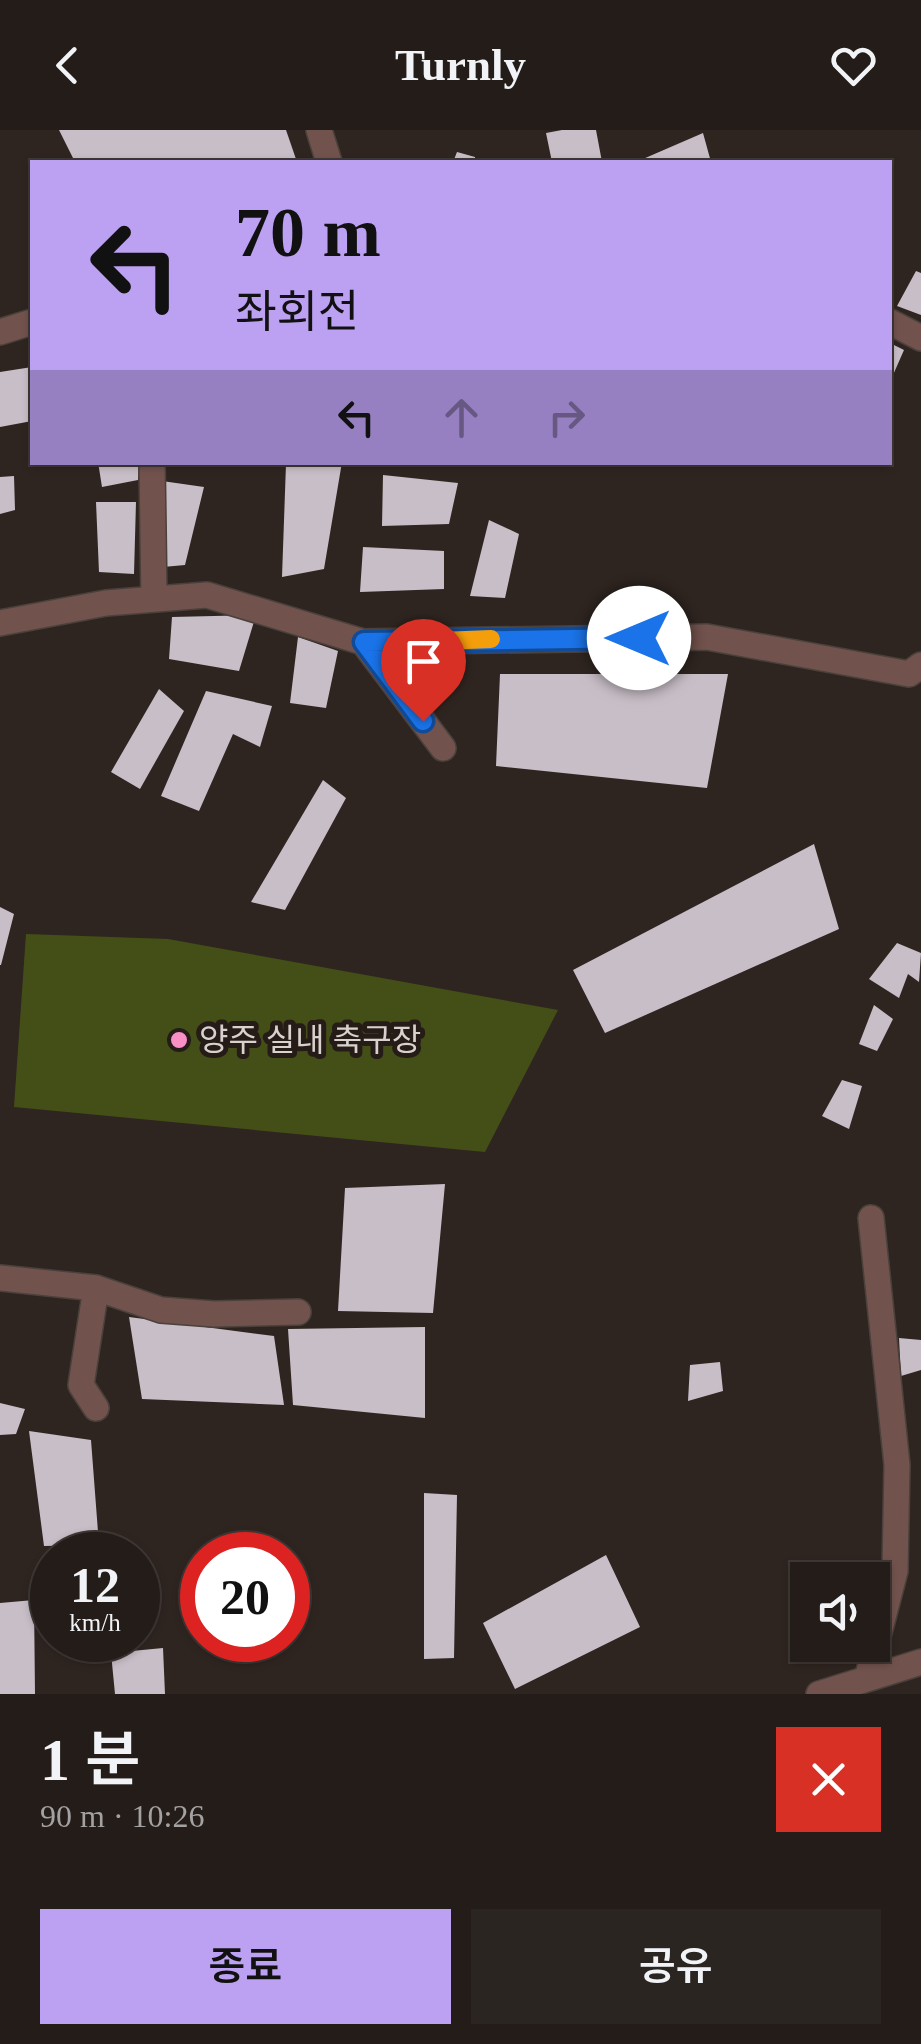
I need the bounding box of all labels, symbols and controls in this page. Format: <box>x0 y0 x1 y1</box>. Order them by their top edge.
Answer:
icon: back <box>40 38 95 93</box>
icon: heart <box>826 38 881 93</box>
text: Turnly <box>395 40 526 90</box>
text: 70 m <box>235 194 381 271</box>
icon: left <box>70 200 200 330</box>
text: 좌회전 <box>235 287 359 337</box>
icon: left <box>329 390 384 445</box>
icon: ahead <box>434 390 489 445</box>
icon: right <box>539 390 594 445</box>
position arrow <box>587 586 691 690</box>
pin <box>381 619 466 722</box>
icon: arrive <box>396 634 451 689</box>
place label: 양주 실내 축구장 <box>199 1022 421 1058</box>
marker: 양주 실내 축구장 <box>168 1029 190 1051</box>
speed limit sign: 20 <box>180 1532 310 1662</box>
text: 12 <box>70 1557 120 1613</box>
map controls <box>790 1562 890 1662</box>
button: sound <box>790 1562 890 1662</box>
text: km/h <box>69 1609 121 1636</box>
text: 1 분 <box>40 1727 140 1793</box>
button: close <box>776 1727 881 1832</box>
text: 90 m · 10:26 <box>40 1798 204 1834</box>
button: 종료 <box>40 1909 451 2024</box>
button: 공유 <box>471 1909 881 2024</box>

